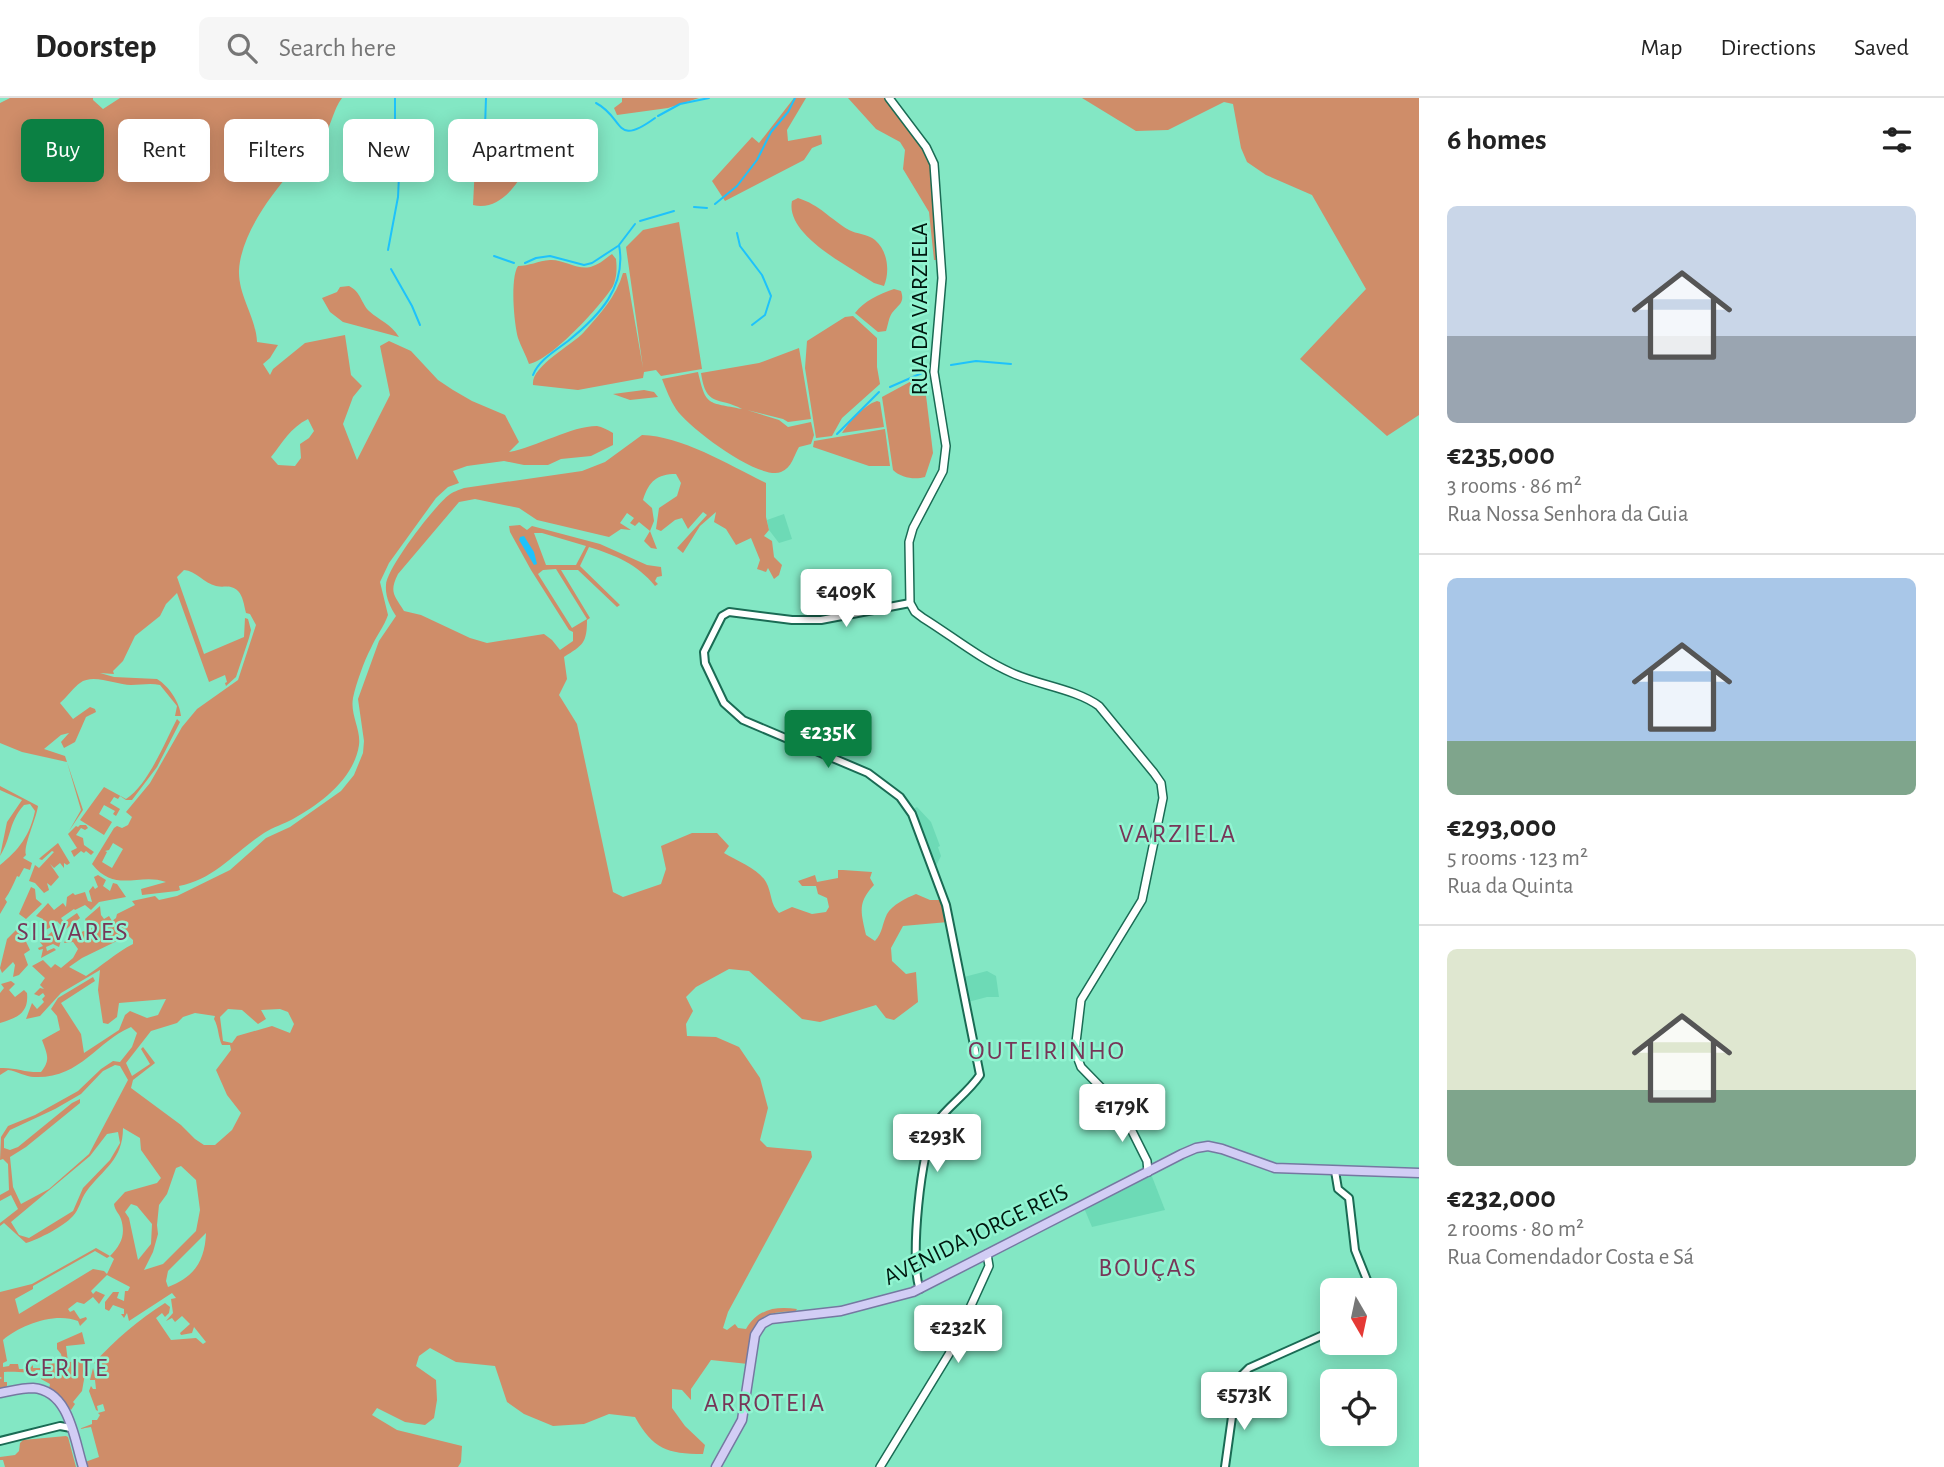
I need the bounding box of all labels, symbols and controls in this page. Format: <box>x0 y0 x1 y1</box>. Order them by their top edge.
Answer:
search box <box>199 17 689 80</box>
icon: search <box>223 29 261 67</box>
text: Doorstep <box>35 31 157 64</box>
text: Search here <box>279 35 396 61</box>
text: Map <box>1640 36 1682 60</box>
text: Directions <box>1720 36 1816 60</box>
text: Saved <box>1854 36 1909 60</box>
chip: Buy <box>21 119 104 182</box>
chip: Rent <box>118 119 210 182</box>
chip: Filters <box>224 119 329 182</box>
chip: New <box>343 119 434 182</box>
chip: Apartment <box>448 119 598 182</box>
icon: filters <box>1878 121 1916 159</box>
text: 6 homes <box>1447 125 1547 155</box>
street label: RUA DA VARZIELA <box>908 222 932 396</box>
icon: home <box>1619 252 1745 378</box>
text: €235,000 <box>1447 440 1555 470</box>
text: 3 rooms · 86 m² <box>1447 475 1582 498</box>
text: Rua Nossa Senhora da Guia <box>1447 503 1689 526</box>
pin: €409K <box>797 570 895 629</box>
text: €409K <box>817 580 875 603</box>
icon: home <box>1619 624 1745 750</box>
pin: €235K <box>779 710 877 770</box>
text: €235K <box>801 721 855 744</box>
text: €293,000 <box>1447 812 1556 842</box>
district label: VARZIELA <box>1119 821 1237 847</box>
text: 5 rooms · 123 m² <box>1447 847 1588 870</box>
text: Rua da Quinta <box>1447 875 1574 898</box>
district label: SILVARES <box>16 919 130 945</box>
icon: home <box>1619 995 1745 1121</box>
district label: OUTEIRINHO <box>968 1038 1126 1064</box>
pin: €179K <box>1073 1084 1171 1144</box>
text: €179K <box>1095 1095 1149 1118</box>
pin: €293K <box>888 1114 986 1174</box>
text: €293K <box>909 1125 965 1148</box>
street label: AVENIDA JORGE REIS <box>880 1180 1072 1290</box>
text: €232,000 <box>1447 1183 1556 1213</box>
text: 2 rooms · 80 m² <box>1447 1218 1584 1241</box>
text: Rua Comendador Costa e Sá <box>1447 1246 1694 1269</box>
district label: BOUÇAS <box>1098 1255 1198 1281</box>
north arrow <box>1320 1278 1396 1354</box>
map controls <box>1320 1278 1397 1446</box>
pin: €232K <box>909 1306 1007 1365</box>
text: €232K <box>930 1316 986 1339</box>
district label: CERITE <box>25 1355 109 1381</box>
button: locate <box>1320 1369 1397 1446</box>
pin: €573K <box>1195 1372 1293 1432</box>
text: €573K <box>1217 1383 1271 1406</box>
district label: ARROTEIA <box>704 1390 826 1416</box>

